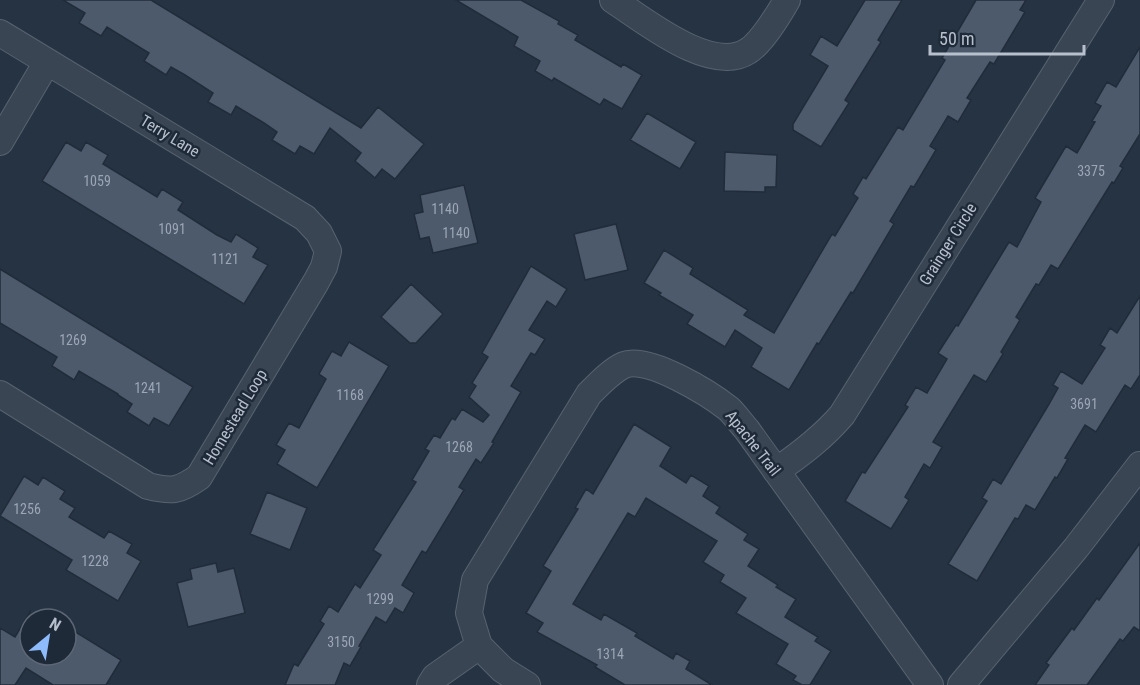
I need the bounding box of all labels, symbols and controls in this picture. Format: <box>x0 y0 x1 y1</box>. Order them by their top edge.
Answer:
scale bar <box>930 18 1084 56</box>
text: 50 m <box>939 28 974 49</box>
street label: Terry Lane <box>137 111 203 161</box>
house number: 3375 <box>1077 163 1105 179</box>
house number: 1059 <box>83 173 111 189</box>
street label: Grainger Circle <box>915 199 981 289</box>
house number: 1140 <box>431 201 459 217</box>
house number: 1091 <box>158 221 186 237</box>
house number: 1140 <box>442 225 470 241</box>
house number: 1121 <box>211 251 239 267</box>
house number: 1269 <box>59 332 87 348</box>
street label: Homestead Loop <box>199 366 271 468</box>
house number: 1241 <box>134 380 162 396</box>
house number: 1168 <box>336 387 364 403</box>
house number: 3691 <box>1070 396 1098 412</box>
street label: Apache Trail <box>721 406 785 480</box>
house number: 1268 <box>445 439 473 455</box>
house number: 1256 <box>13 501 41 517</box>
house number: 1228 <box>81 553 109 569</box>
house number: 1299 <box>366 591 394 607</box>
north arrow <box>18 607 78 667</box>
text: N <box>46 614 64 635</box>
house number: 3150 <box>327 634 355 650</box>
house number: 1314 <box>596 646 624 662</box>

